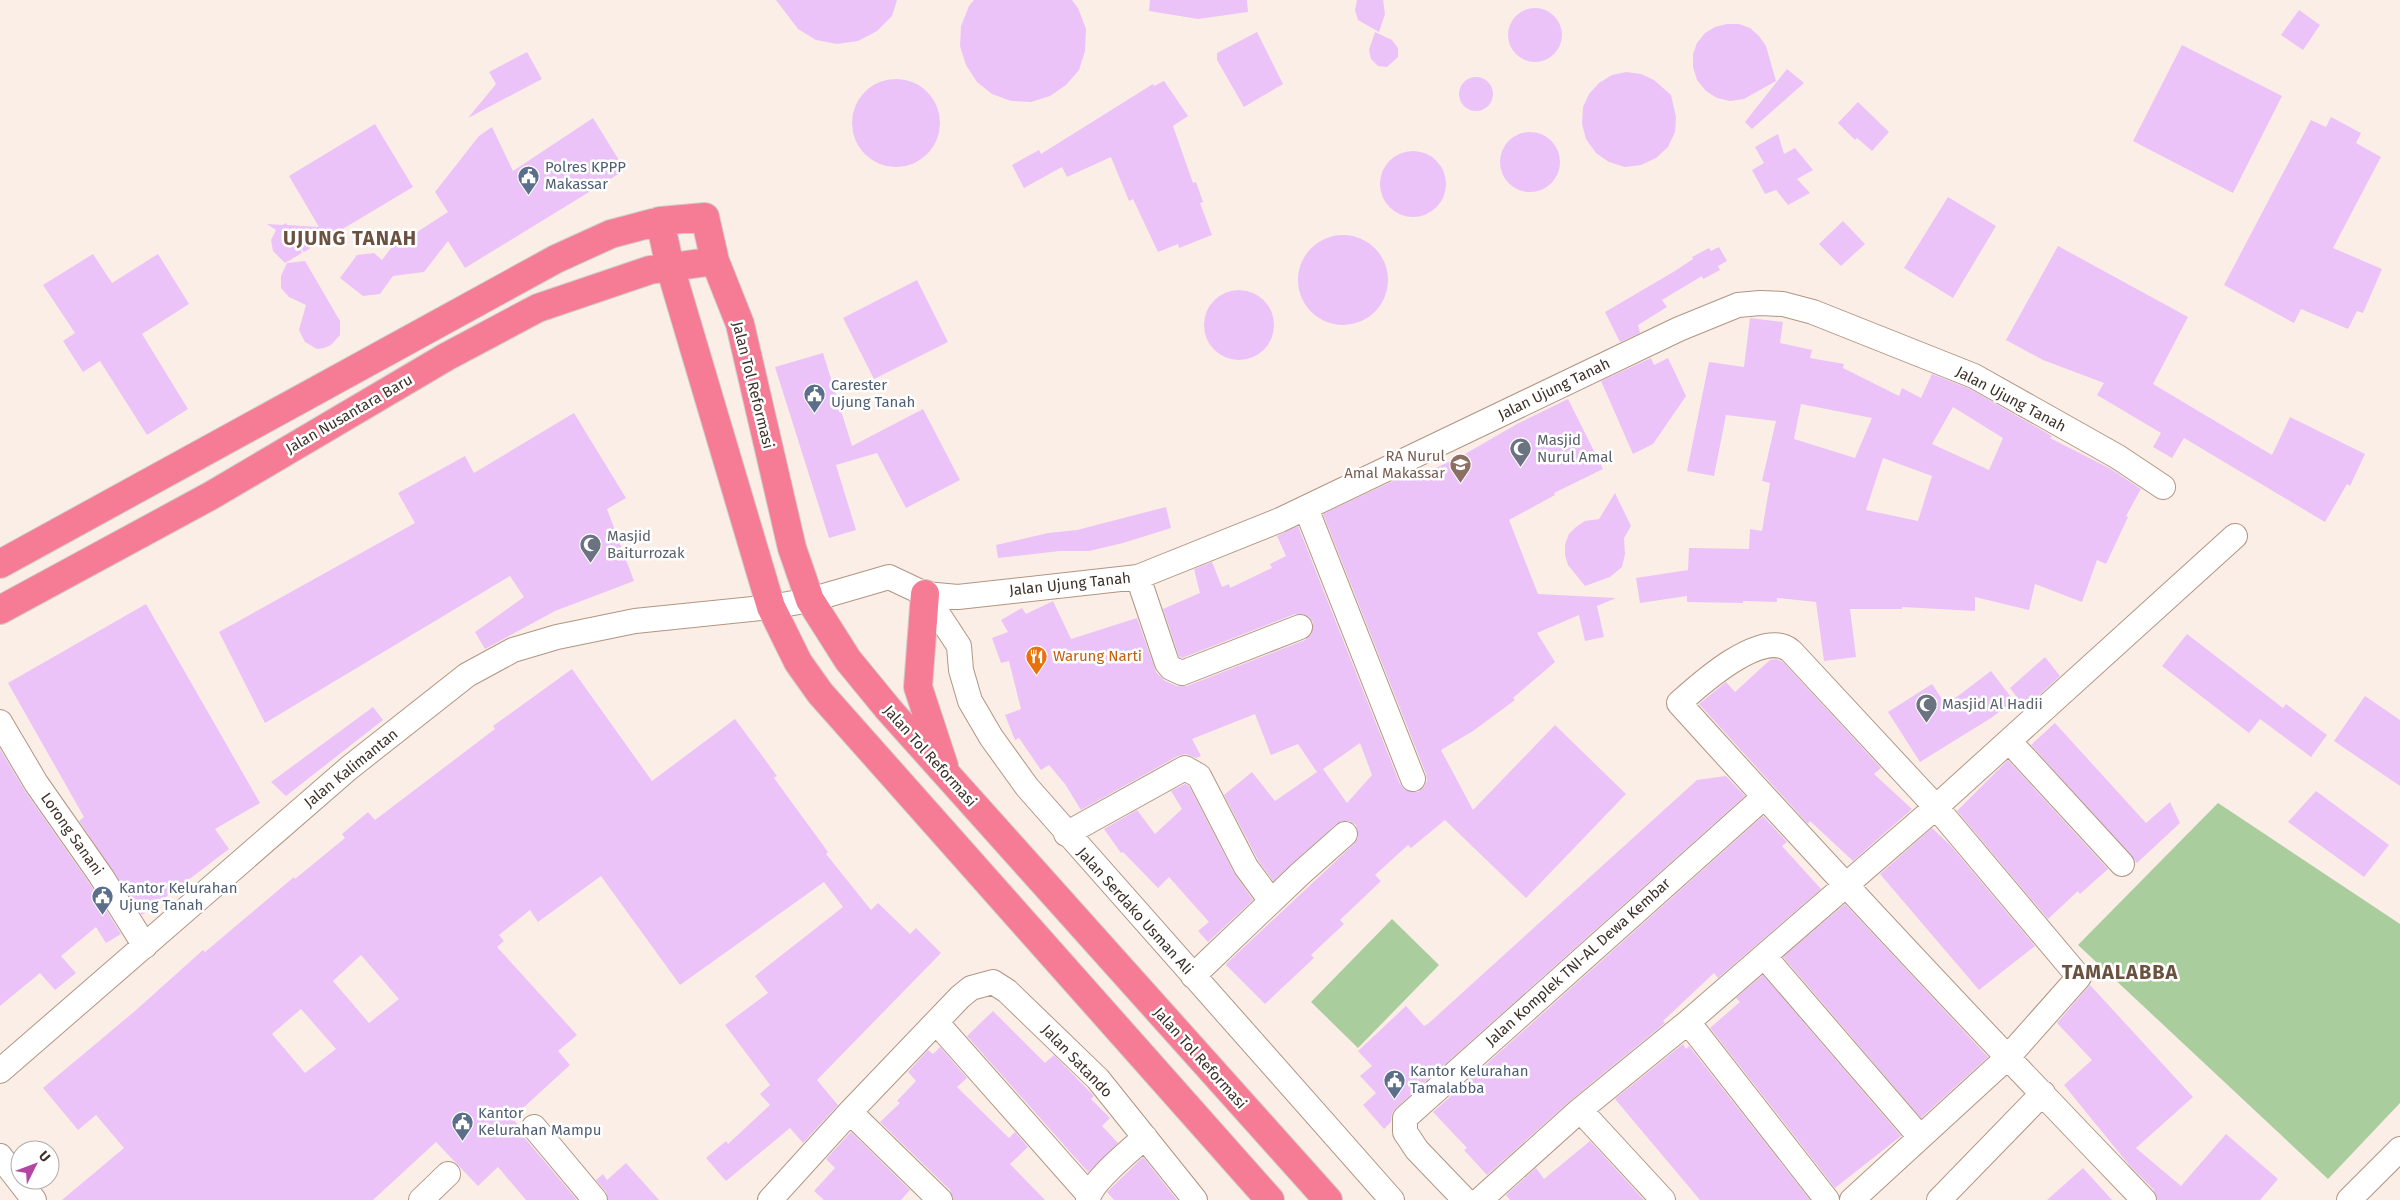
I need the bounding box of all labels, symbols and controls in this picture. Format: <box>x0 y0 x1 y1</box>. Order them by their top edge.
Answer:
place label: Polres KPPP Makassar <box>545 158 626 193</box>
public building icon: Polres KPPP Makassar <box>517 164 541 195</box>
district label: UJUNG TANAH <box>283 226 417 250</box>
street label: Jalan Tol Reformasi <box>728 320 778 450</box>
street label: Jalan Ujung Tanah <box>1495 354 1613 424</box>
street label: Jalan Ujung Tanah <box>1953 362 2069 436</box>
street label: Jalan Nusantara Baru <box>282 370 416 458</box>
place label: Carester Ujung Tanah <box>831 376 915 411</box>
public building icon: Carester Ujung Tanah <box>803 382 827 413</box>
place label: Masjid Nurul Amal <box>1537 431 1613 466</box>
mosque icon: Masjid Nurul Amal <box>1509 437 1533 468</box>
place label: RA Nurul Amal Makassar <box>1344 447 1446 482</box>
school or university icon: RA Nurul Amal Makassar <box>1449 453 1473 484</box>
place label: Masjid Baiturrozak <box>607 527 685 562</box>
mosque icon: Masjid Baiturrozak <box>579 533 603 564</box>
street label: Jalan Ujung Tanah <box>1008 569 1132 599</box>
restaurant icon: Warung Narti <box>1025 644 1049 675</box>
place label: Warung Narti <box>1053 647 1142 665</box>
mosque icon: Masjid Al Hadii <box>1914 692 1938 723</box>
place label: Masjid Al Hadii <box>1942 695 2043 713</box>
street label: Jalan Tol Reformasi <box>880 702 980 810</box>
street label: Jalan Kalimantan <box>301 725 401 811</box>
street label: Lorong Sanani <box>37 789 107 879</box>
street label: Jalan Serdako Usman Ali <box>1073 844 1197 978</box>
street label: Jalan Komplek TNI-AL Dewa Kembar <box>1482 874 1674 1050</box>
place label: Kantor Kelurahan Ujung Tanah <box>119 879 238 914</box>
public building icon: Kantor Kelurahan Ujung Tanah <box>91 885 115 916</box>
district label: TAMALABBA <box>2062 960 2178 984</box>
street label: Jalan Tol Reformasi <box>1150 1004 1250 1112</box>
street label: Jalan Satando <box>1038 1021 1116 1101</box>
place label: Kantor Kelurahan Tamalabba <box>1410 1062 1529 1097</box>
public building icon: Kantor Kelurahan Tamalabba <box>1382 1068 1406 1099</box>
place label: Kantor Kelurahan Mampu <box>478 1104 601 1139</box>
public building icon: Kantor Kelurahan Mampu <box>450 1110 474 1141</box>
north arrow <box>10 1140 60 1190</box>
text: U <box>35 1148 54 1166</box>

